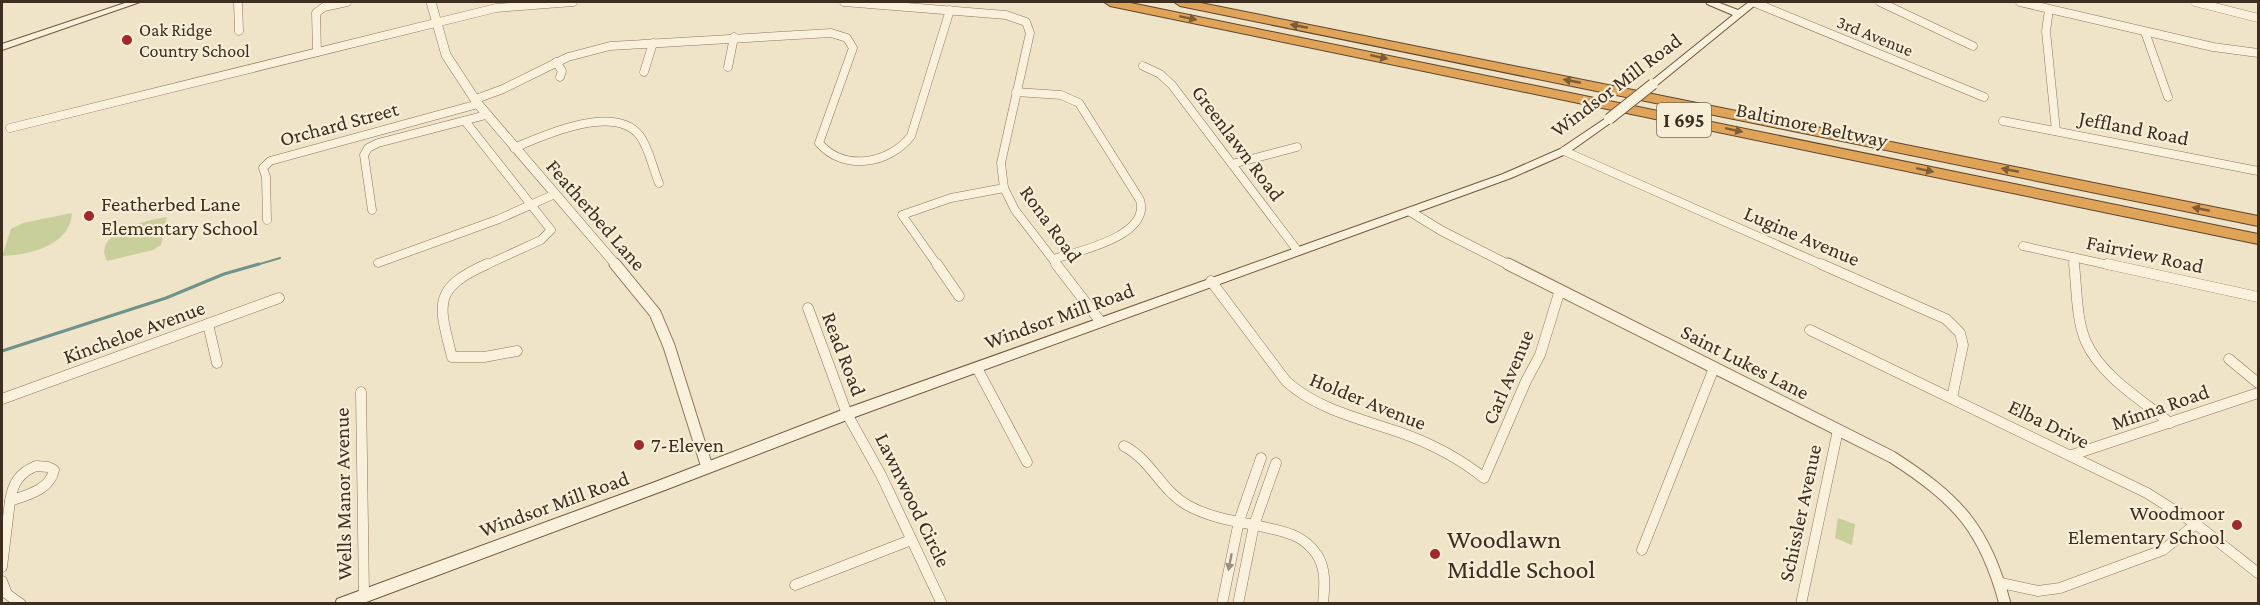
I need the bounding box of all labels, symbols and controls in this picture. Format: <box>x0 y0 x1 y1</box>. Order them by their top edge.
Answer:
street label: 3rd Avenue <box>1834 12 1916 60</box>
one-way arrow <box>1178 13 1197 23</box>
place label: Oak Ridge Country School <box>139 20 250 61</box>
one-way arrow <box>1289 21 1308 30</box>
street label: Windsor Mill Road <box>1546 28 1686 142</box>
marker: Oak Ridge Country School <box>120 33 134 47</box>
one-way arrow <box>1369 53 1388 62</box>
one-way arrow <box>1562 76 1581 85</box>
street label: Greenlawn Road <box>1187 80 1289 206</box>
street label: Orchard Street <box>277 96 402 151</box>
street label: Baltimore Beltway <box>1734 97 1890 153</box>
road number: I 695 <box>1657 103 1711 137</box>
street label: Jeffland Road <box>2075 105 2191 150</box>
one-way arrow <box>1725 126 1743 136</box>
street label: Featherbed Lane <box>541 155 651 275</box>
one-way arrow <box>2001 165 2019 175</box>
one-way arrow <box>1916 166 1935 175</box>
street label: Rona Road <box>1015 181 1087 267</box>
place label: Featherbed Lane Elementary School <box>101 192 258 240</box>
street label: Lugine Avenue <box>1741 201 1863 271</box>
one-way arrow <box>2191 204 2210 213</box>
marker: Featherbed Lane Elementary School <box>82 209 96 223</box>
street label: Fairview Road <box>2084 230 2206 278</box>
street label: Windsor Mill Road <box>981 278 1137 354</box>
street label: Kincheloe Avenue <box>60 295 208 369</box>
street label: Read Road <box>817 309 871 399</box>
street label: Saint Lukes Lane <box>1677 319 1813 405</box>
street label: Carl Avenue <box>1477 326 1539 428</box>
street label: Holder Avenue <box>1306 367 1430 435</box>
street label: Minna Road <box>2108 379 2212 435</box>
street label: Elba Drive <box>2005 394 2093 454</box>
street label: Wells Manor Avenue <box>329 407 357 581</box>
street label: Lawnwood Circle <box>870 429 956 571</box>
place label: 7-Eleven <box>651 433 724 457</box>
marker: 7-Eleven <box>632 438 646 452</box>
street label: Schissler Avenue <box>1774 442 1826 584</box>
street label: Windsor Mill Road <box>476 466 632 542</box>
place label: Woodmoor Elementary School <box>2068 501 2226 549</box>
marker: Woodmoor Elementary School <box>2230 518 2244 532</box>
place label: Woodlawn Middle School <box>1447 525 1595 584</box>
marker: Woodlawn Middle School <box>1428 547 1442 561</box>
one-way arrow <box>1225 553 1234 572</box>

